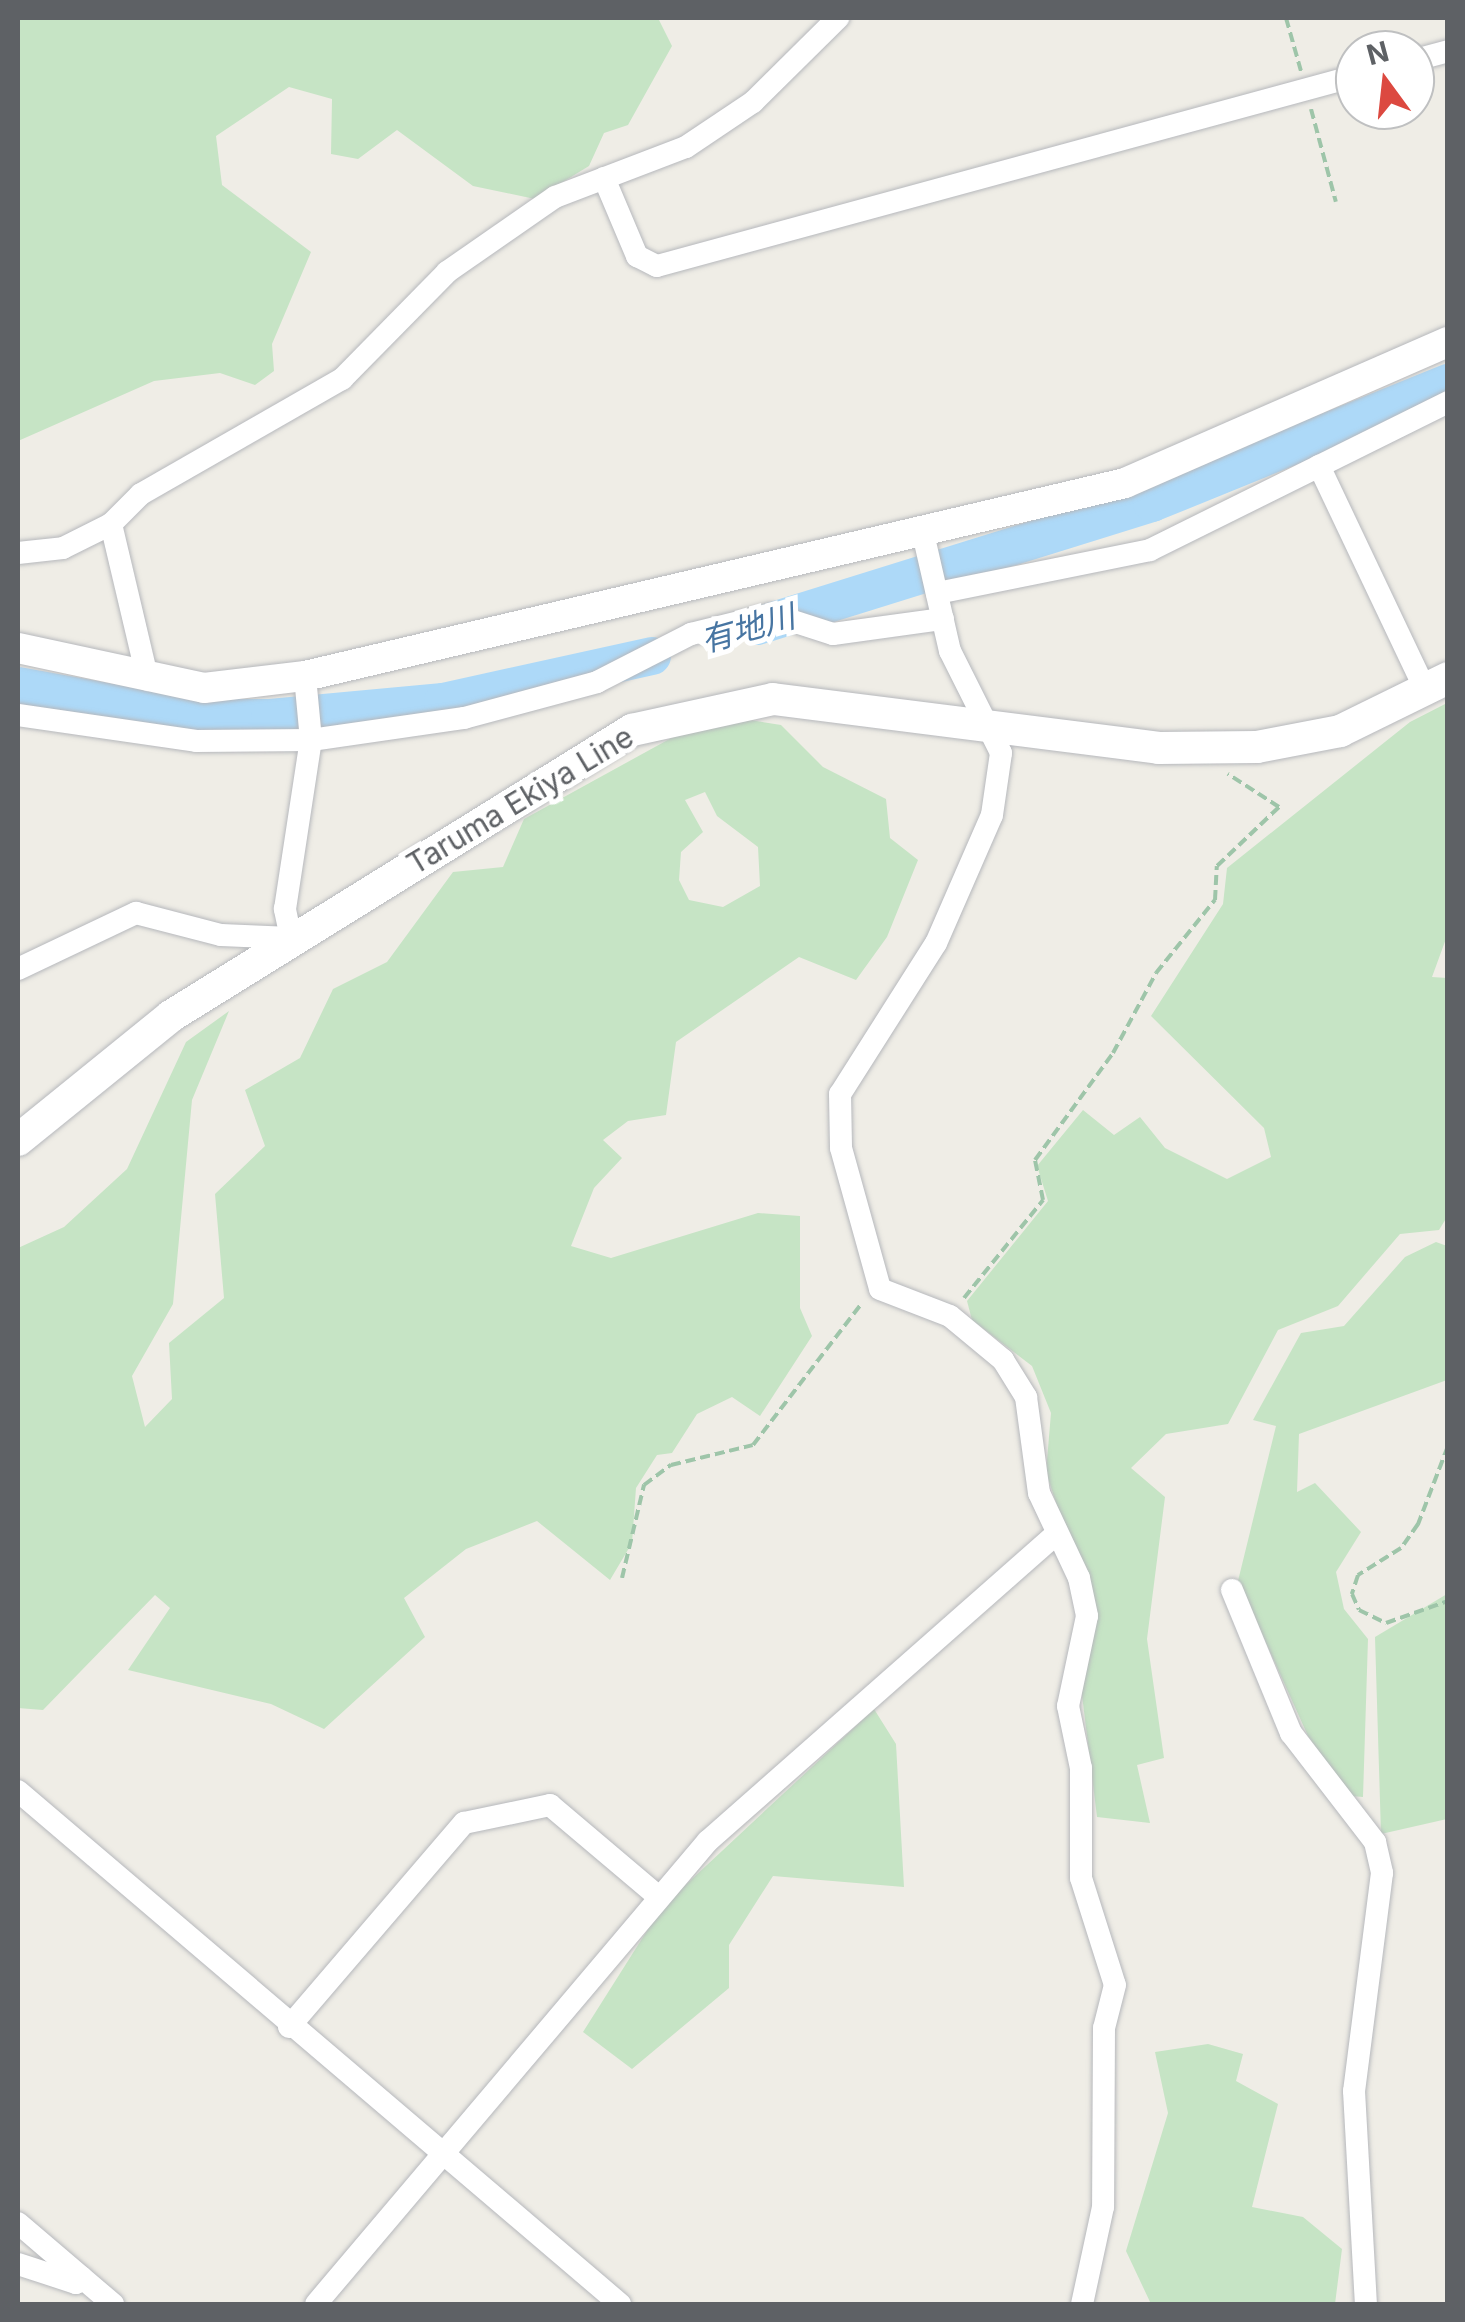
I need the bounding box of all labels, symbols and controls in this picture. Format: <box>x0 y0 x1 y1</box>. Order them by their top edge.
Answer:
north arrow <box>1335 30 1435 130</box>
text: N <box>1363 34 1392 72</box>
water label: 有地川 <box>697 597 799 661</box>
street label: Taruma Ekiya Line <box>400 718 640 882</box>

